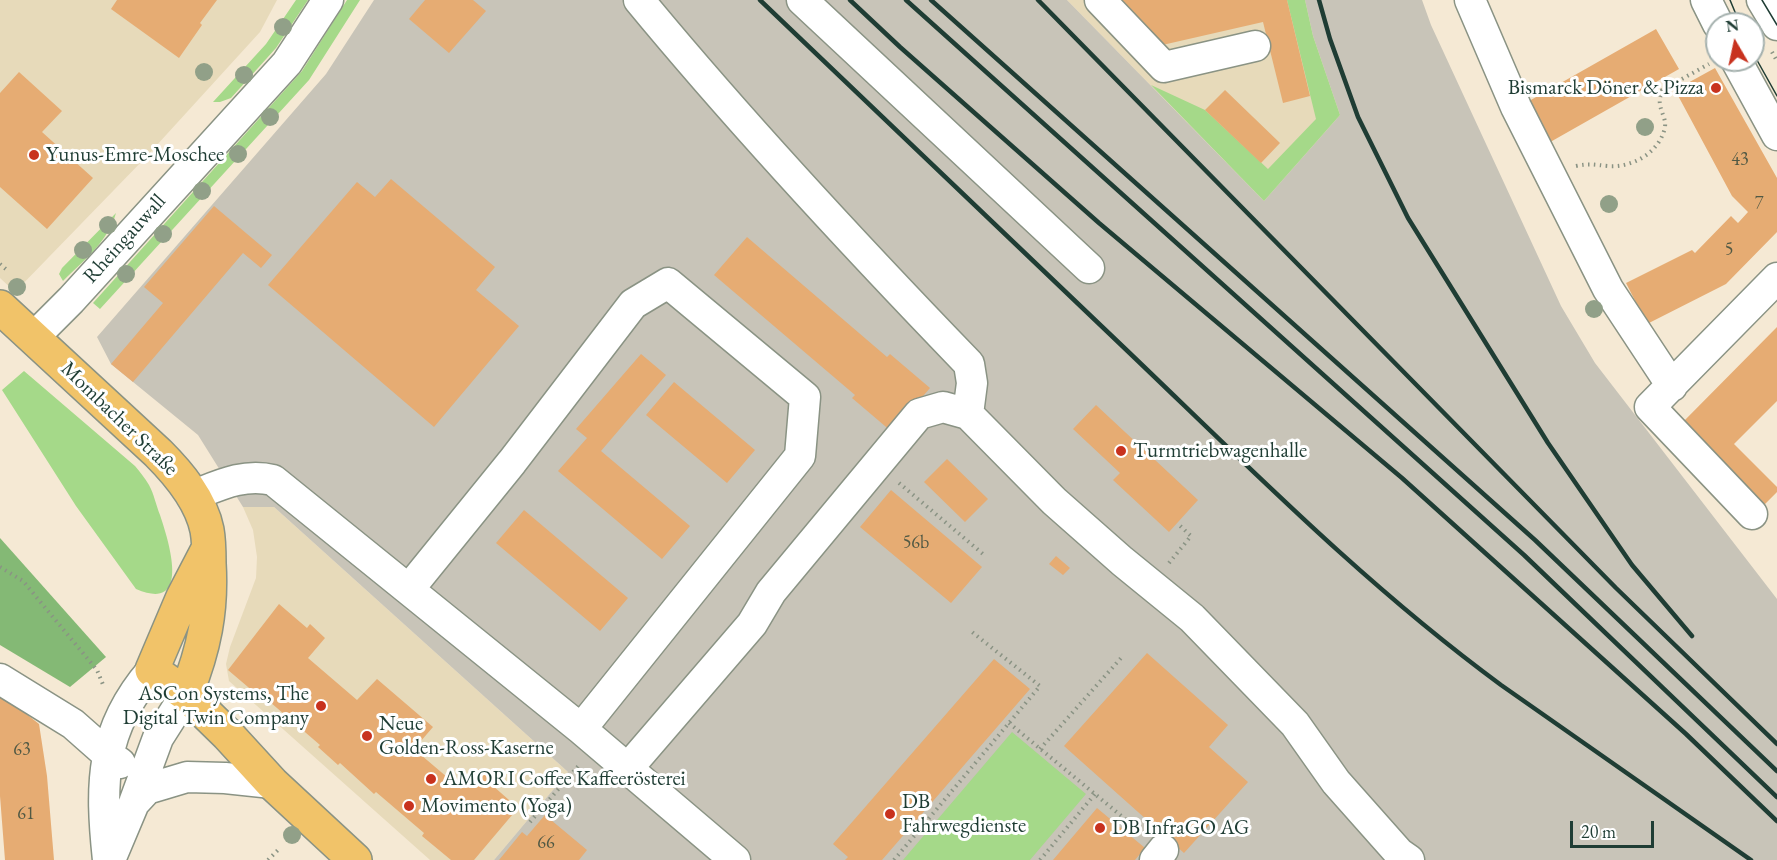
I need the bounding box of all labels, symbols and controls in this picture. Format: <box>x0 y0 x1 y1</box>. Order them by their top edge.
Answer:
north arrow <box>1705 12 1765 72</box>
text: N <box>1724 14 1740 37</box>
place label: Bismarck Döner & Pizza <box>1508 75 1704 101</box>
marker: Bismarck Döner & Pizza <box>1709 81 1723 95</box>
place label: Yunus-Emre-Moschee <box>46 142 224 168</box>
marker: Yunus-Emre-Moschee <box>27 148 41 162</box>
house number: 43 <box>1731 149 1749 171</box>
street label: Rheingauwall <box>78 189 172 289</box>
house number: 7 <box>1755 193 1763 215</box>
house number: 5 <box>1725 239 1733 261</box>
street label: Mombacher Straße <box>55 357 183 481</box>
place label: Turmtriebwagenhalle <box>1133 438 1307 464</box>
marker: Turmtriebwagenhalle <box>1114 444 1128 458</box>
house number: 56b <box>903 532 929 554</box>
place label: ASCon Systems, The Digital Twin Company <box>123 681 309 731</box>
marker: ASCon Systems, The Digital Twin Company <box>314 699 328 713</box>
place label: Neue Golden-Ross-Kaserne <box>379 711 554 761</box>
marker: Neue Golden-Ross-Kaserne <box>360 729 374 743</box>
house number: 63 <box>13 739 31 761</box>
place label: AMORI Coffee Kaffeerösterei <box>443 766 686 792</box>
marker: AMORI Coffee Kaffeerösterei <box>424 772 438 786</box>
place label: DB Fahrwegdienste <box>902 789 1026 839</box>
place label: Movimento (Yoga) <box>421 793 572 819</box>
marker: Movimento (Yoga) <box>402 799 416 813</box>
house number: 61 <box>17 803 35 825</box>
marker: DB Fahrwegdienste <box>883 807 897 821</box>
scale bar <box>1573 809 1657 847</box>
place label: DB InfraGO AG <box>1112 815 1249 841</box>
text: 20 m <box>1581 820 1616 843</box>
marker: DB InfraGO AG <box>1093 821 1107 835</box>
house number: 66 <box>537 832 555 854</box>

